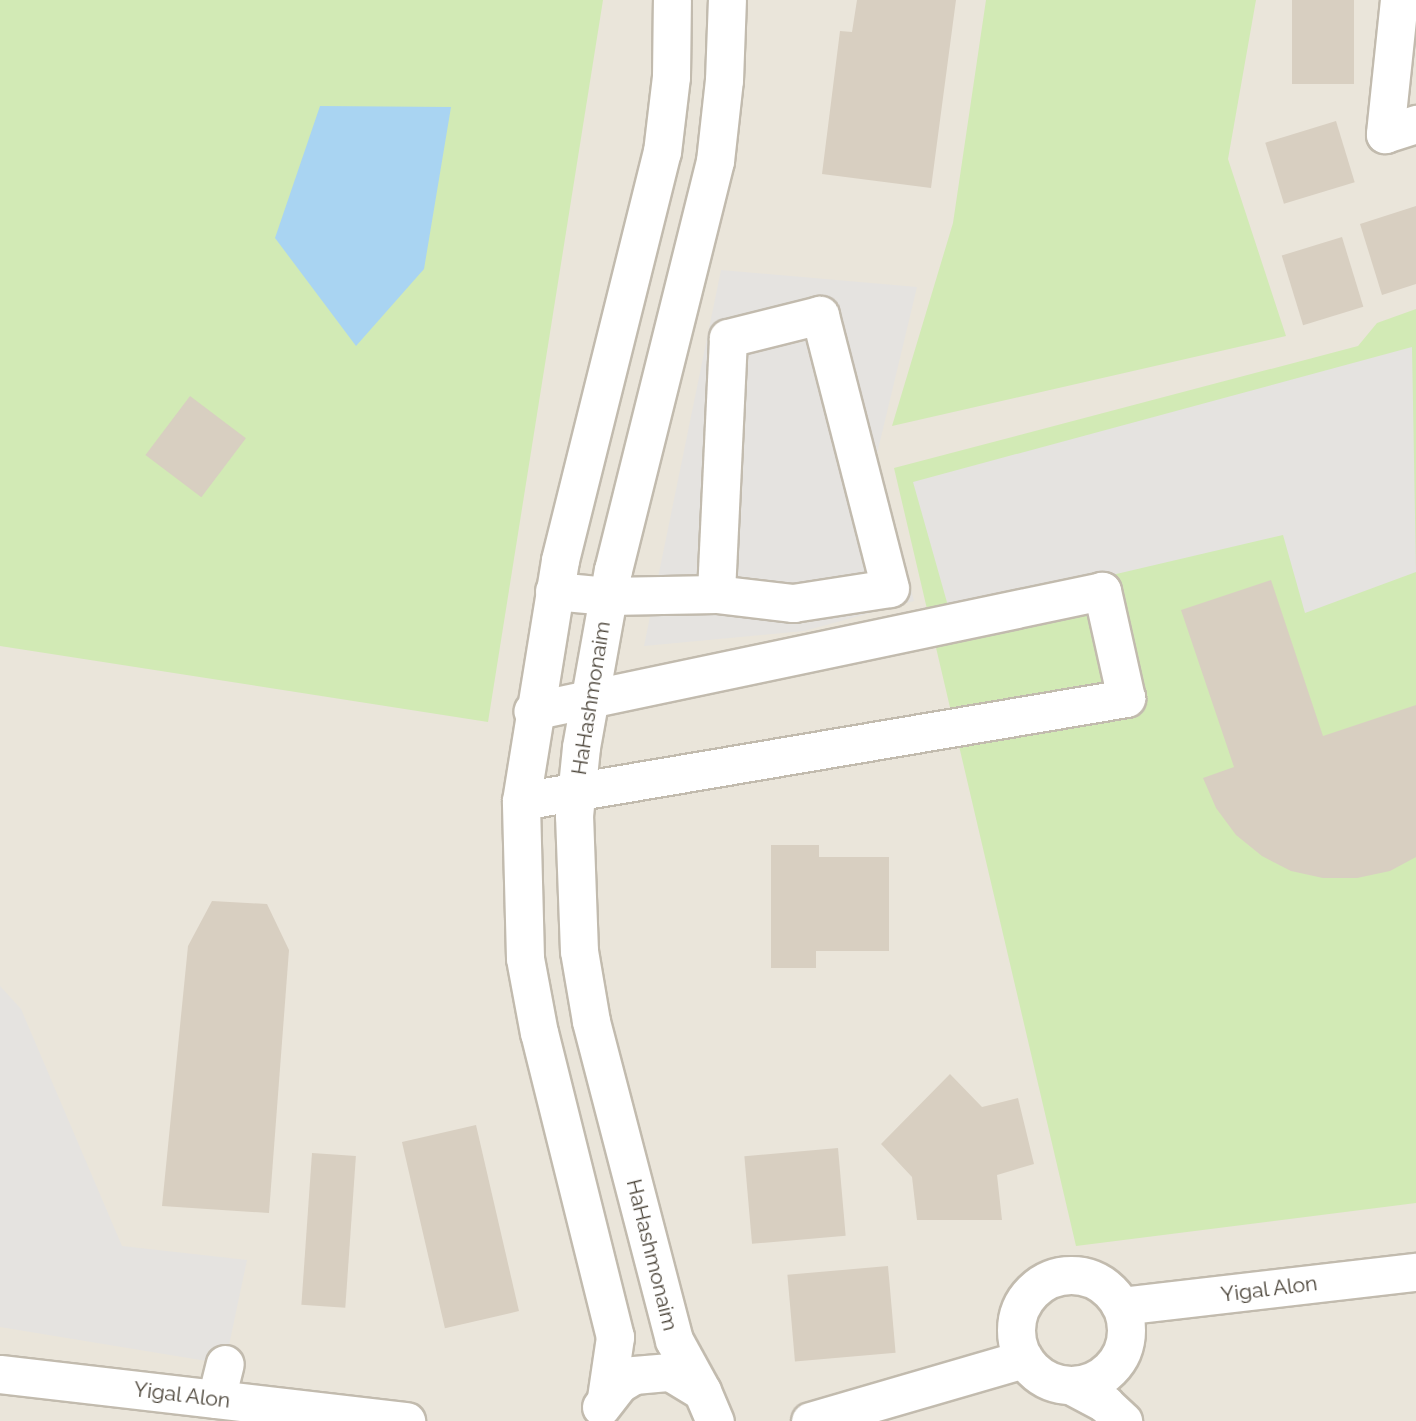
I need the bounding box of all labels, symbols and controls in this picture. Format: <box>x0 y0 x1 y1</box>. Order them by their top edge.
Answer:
street label: HaHashmonaim <box>566 619 616 777</box>
street label: HaHashmonaim <box>621 1177 683 1333</box>
street label: Yigal Alon <box>1219 1270 1319 1308</box>
street label: Yigal Alon <box>132 1376 232 1414</box>

